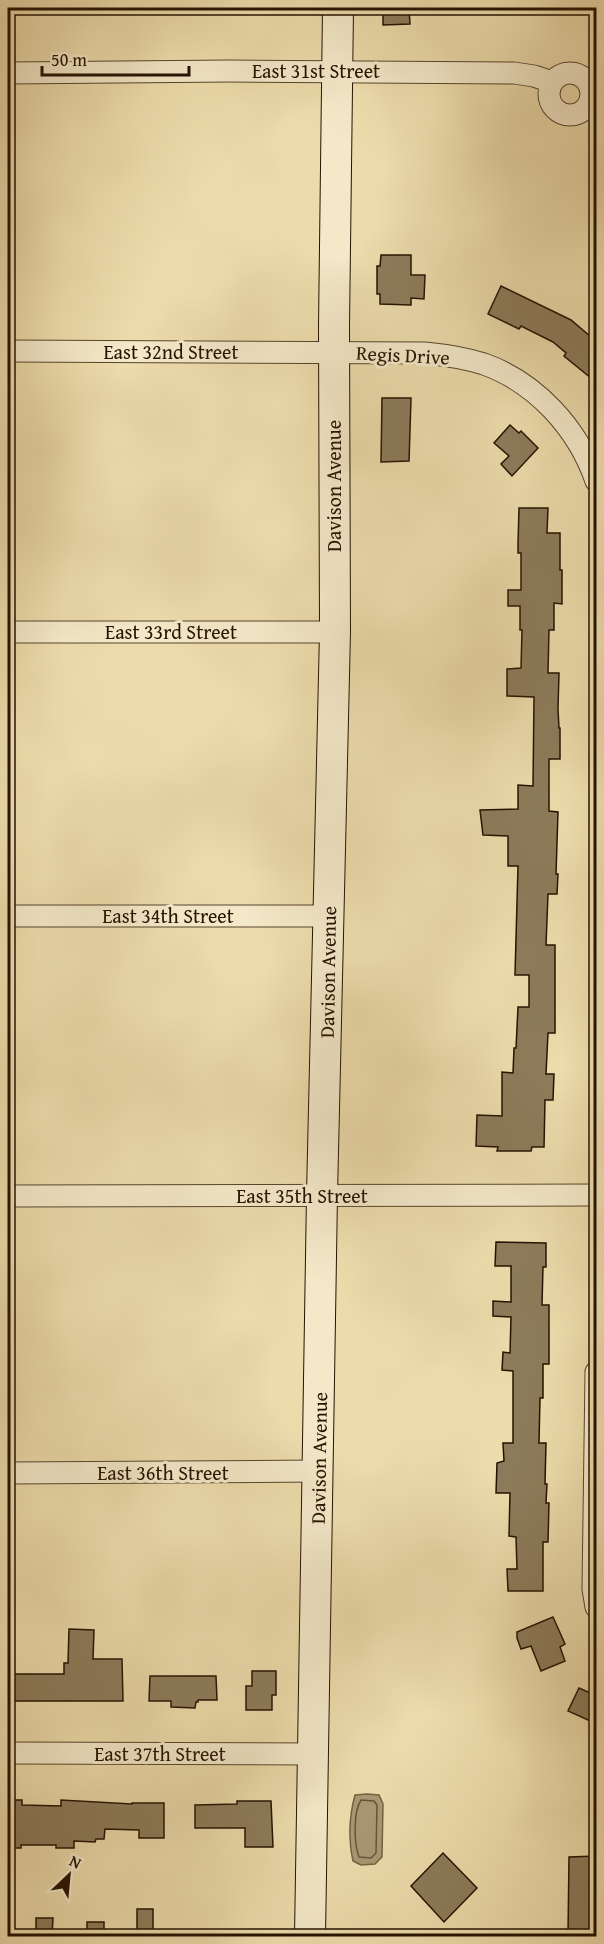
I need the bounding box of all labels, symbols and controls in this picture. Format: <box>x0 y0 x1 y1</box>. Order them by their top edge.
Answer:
scale bar <box>42 39 189 77</box>
text: 50 m <box>51 46 87 73</box>
street label: East 31st Street <box>252 56 380 85</box>
street label: East 32nd Street <box>103 337 239 366</box>
street label: Regis Drive <box>355 338 451 371</box>
street label: Davison Avenue <box>319 420 348 552</box>
street label: East 33rd Street <box>105 617 237 646</box>
street label: East 34th Street <box>102 901 234 930</box>
street label: Davison Avenue <box>312 906 343 1038</box>
street label: East 35th Street <box>236 1181 368 1210</box>
street label: Davison Avenue <box>303 1392 334 1524</box>
street label: East 36th Street <box>97 1458 229 1487</box>
street label: East 37th Street <box>94 1739 226 1768</box>
north arrow <box>39 1845 99 1905</box>
text: N <box>66 1848 86 1875</box>

